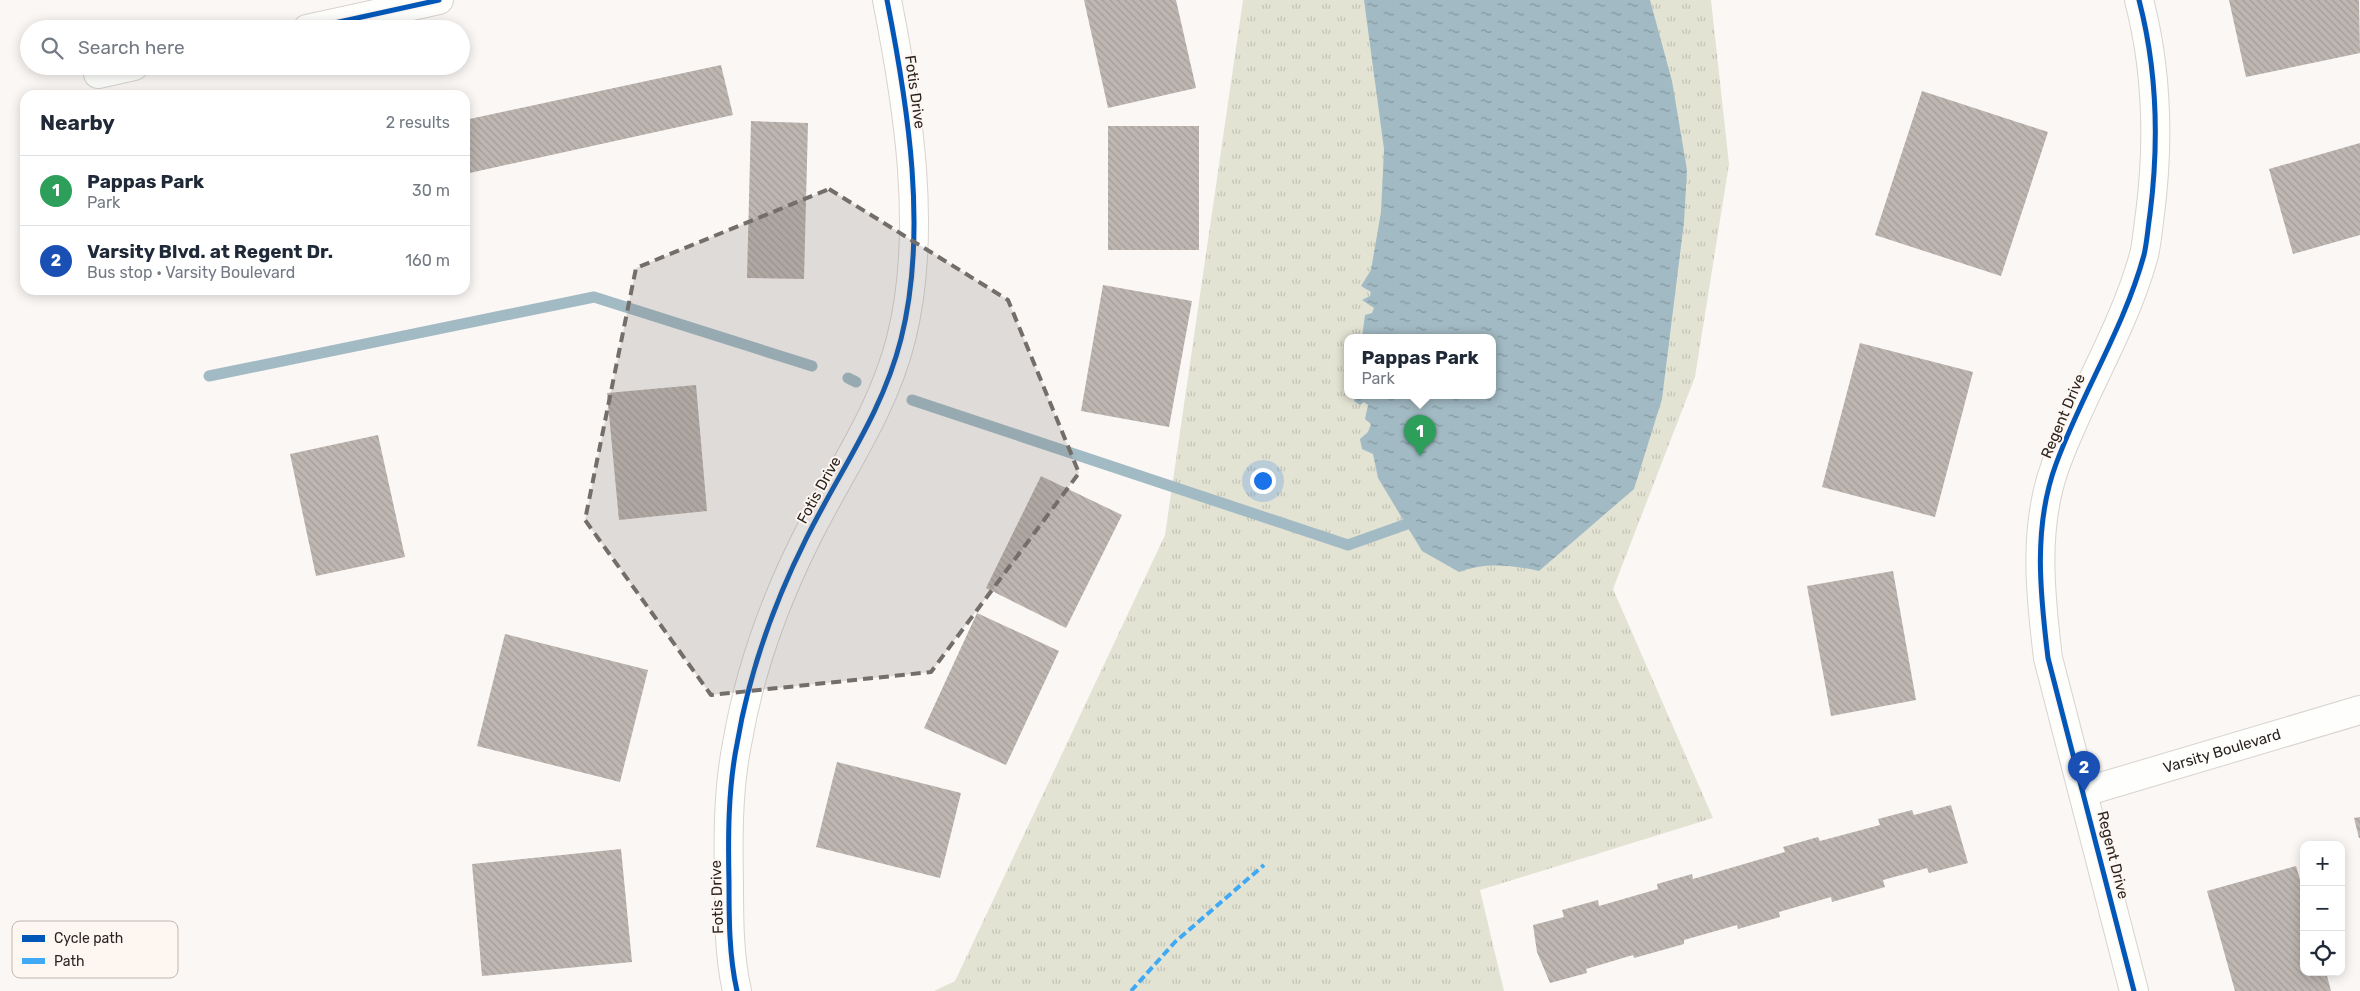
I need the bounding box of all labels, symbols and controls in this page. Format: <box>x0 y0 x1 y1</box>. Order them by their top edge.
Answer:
search box <box>20 20 470 75</box>
icon: search <box>38 34 66 62</box>
text: Search here <box>78 36 185 59</box>
street label: Fotis Drive <box>901 54 929 130</box>
text: Nearby <box>40 110 115 135</box>
text: 2 results <box>386 113 450 132</box>
text: Pappas Park <box>87 170 204 193</box>
text: 1 <box>52 181 60 200</box>
text: 30 m <box>412 181 450 200</box>
text: Park <box>87 193 120 212</box>
text: Varsity Blvd. at Regent Dr. <box>87 240 333 263</box>
text: 2 <box>51 251 61 270</box>
text: 160 m <box>405 251 450 270</box>
text: Bus stop · Varsity Boulevard <box>87 263 295 282</box>
popup <box>1344 334 1496 399</box>
text: Pappas Park <box>1361 346 1479 369</box>
text: Park <box>1361 369 1395 388</box>
street label: Regent Drive <box>2037 371 2089 461</box>
pin: 1 <box>1404 415 1436 456</box>
street label: Fotis Drive <box>793 453 845 527</box>
your location <box>1250 468 1276 494</box>
street label: Varsity Boulevard <box>2161 725 2283 777</box>
pin: 2 <box>2068 751 2100 792</box>
street label: Regent Drive <box>2093 809 2133 901</box>
map controls <box>2300 841 2345 976</box>
button: + <box>2300 841 2345 886</box>
street label: Fotis Drive <box>707 860 727 934</box>
button: − <box>2300 886 2345 931</box>
legend <box>12 921 178 978</box>
text: Cycle path <box>54 930 123 947</box>
button: locate <box>2300 931 2345 976</box>
text: Path <box>54 953 85 970</box>

